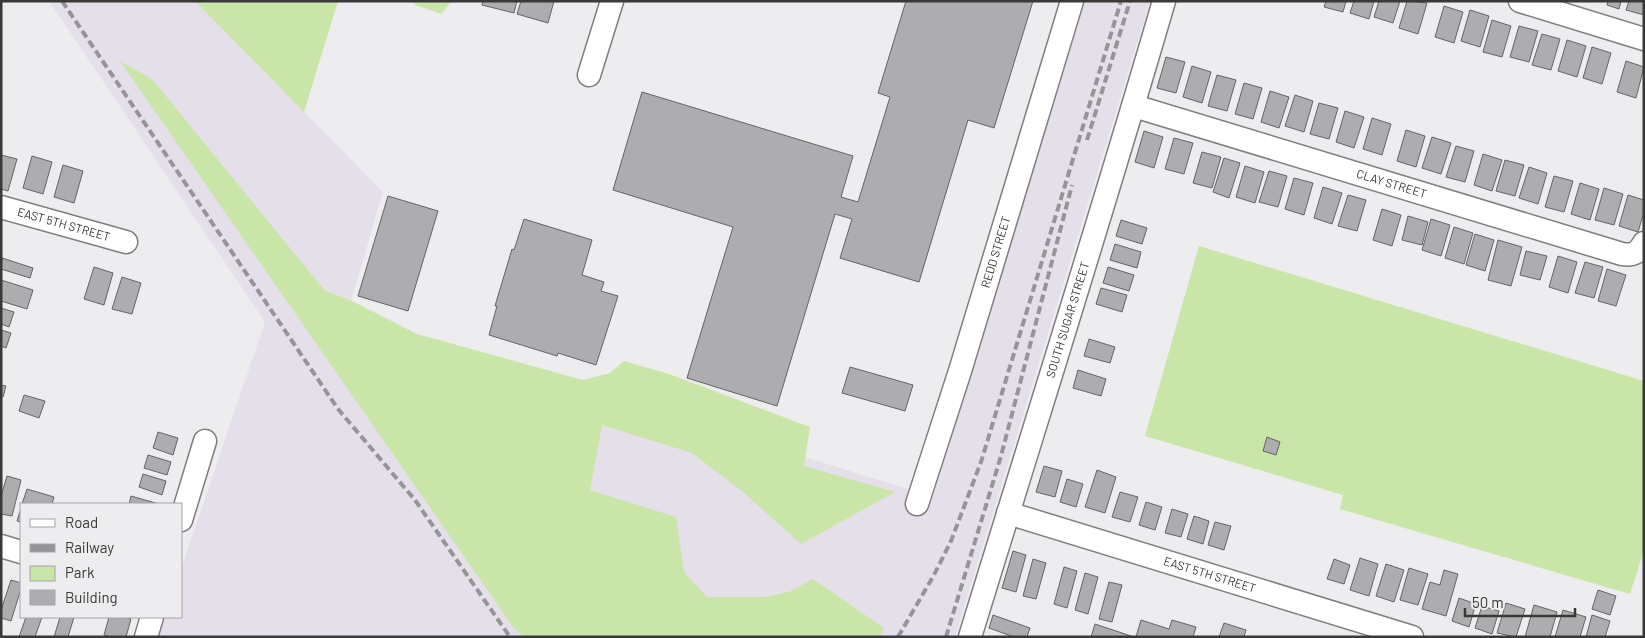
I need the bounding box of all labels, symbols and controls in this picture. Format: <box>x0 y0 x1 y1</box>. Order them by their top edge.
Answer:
street label: CLAY STREET <box>1355 166 1429 200</box>
street label: EAST 5TH STREET <box>16 204 112 243</box>
street label: REDD STREET <box>978 214 1013 289</box>
street label: SOUTH SUGAR STREET <box>1043 260 1092 379</box>
legend <box>20 503 182 618</box>
text: Road <box>65 513 98 531</box>
text: Railway <box>65 538 114 556</box>
street label: EAST 5TH STREET <box>1162 553 1258 595</box>
text: Park <box>65 563 95 581</box>
scale bar <box>1465 586 1575 618</box>
text: Building <box>65 588 118 606</box>
text: 50 m <box>1472 593 1504 611</box>

